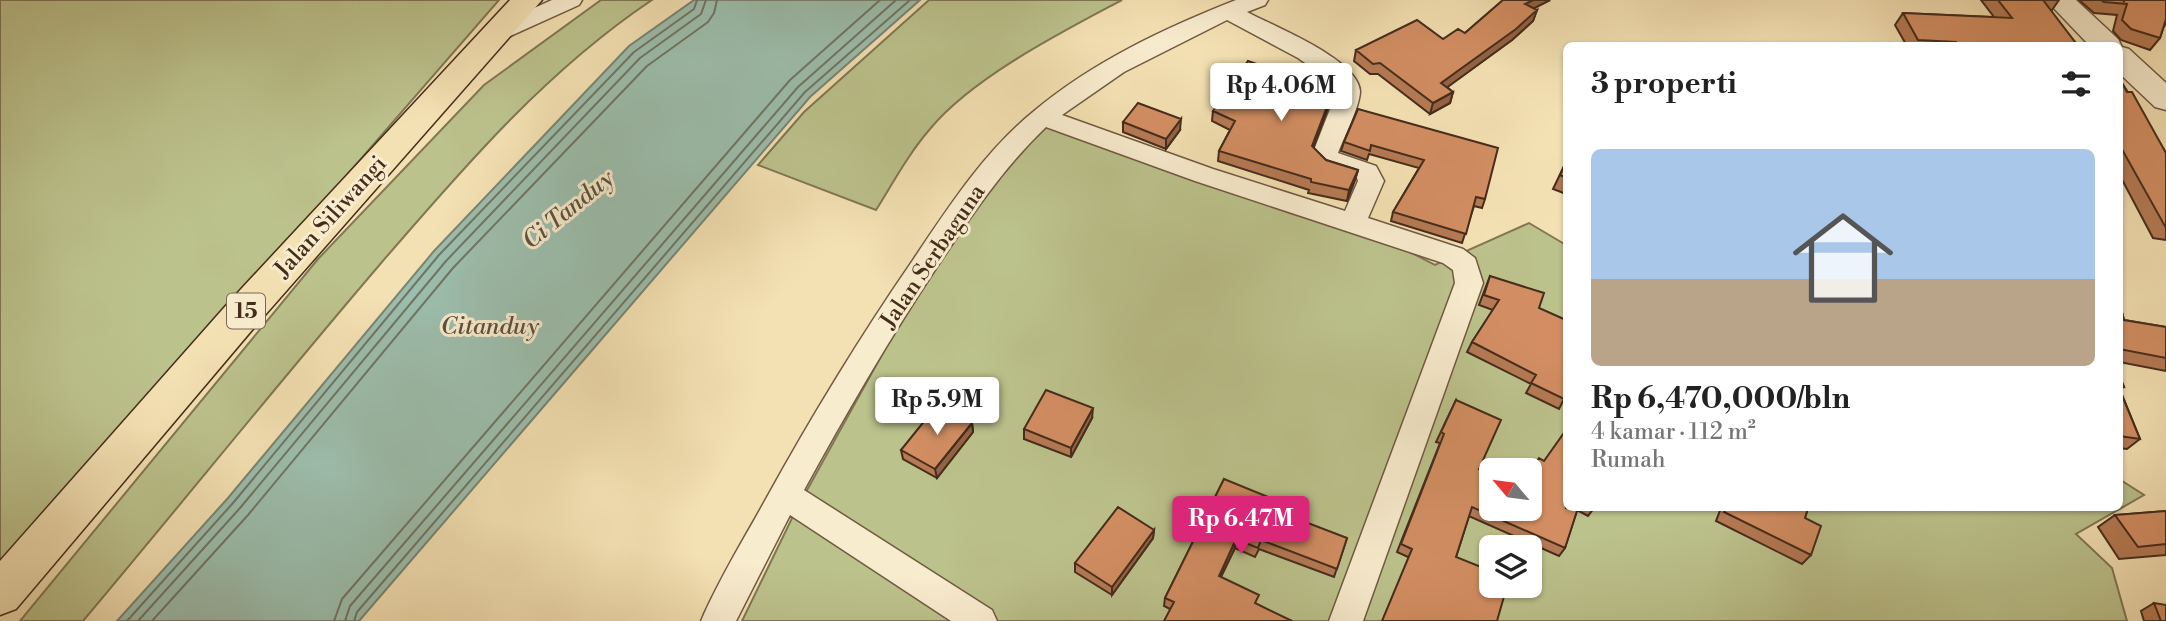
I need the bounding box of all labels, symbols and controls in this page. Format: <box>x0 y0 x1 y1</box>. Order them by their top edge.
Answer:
pin: Rp 4.06M <box>1209 64 1353 123</box>
text: 3 properti <box>1591 65 1737 103</box>
icon: filters <box>2057 65 2095 103</box>
text: Rp 4.06M <box>1226 72 1336 100</box>
street label: Jalan Siliwangi <box>268 150 393 284</box>
water label: Ci Tanduy <box>517 163 621 256</box>
street label: Jalan Serbaguna <box>874 179 992 335</box>
icon: home <box>1780 195 1906 321</box>
road number: 15 <box>227 294 265 328</box>
water label: Citanduy <box>441 312 540 342</box>
pin: Rp 5.9M <box>872 378 1002 437</box>
text: Rp 6,470,000/bln <box>1591 380 1850 418</box>
text: Rp 5.9M <box>891 386 983 414</box>
text: 4 kamar · 112 m² <box>1591 418 1756 446</box>
text: Rumah <box>1591 446 1666 474</box>
north arrow <box>1479 458 1542 522</box>
map controls <box>1479 458 1542 598</box>
pin: Rp 6.47M <box>1169 496 1313 556</box>
text: Rp 6.47M <box>1188 505 1294 533</box>
button: layers <box>1479 535 1542 598</box>

